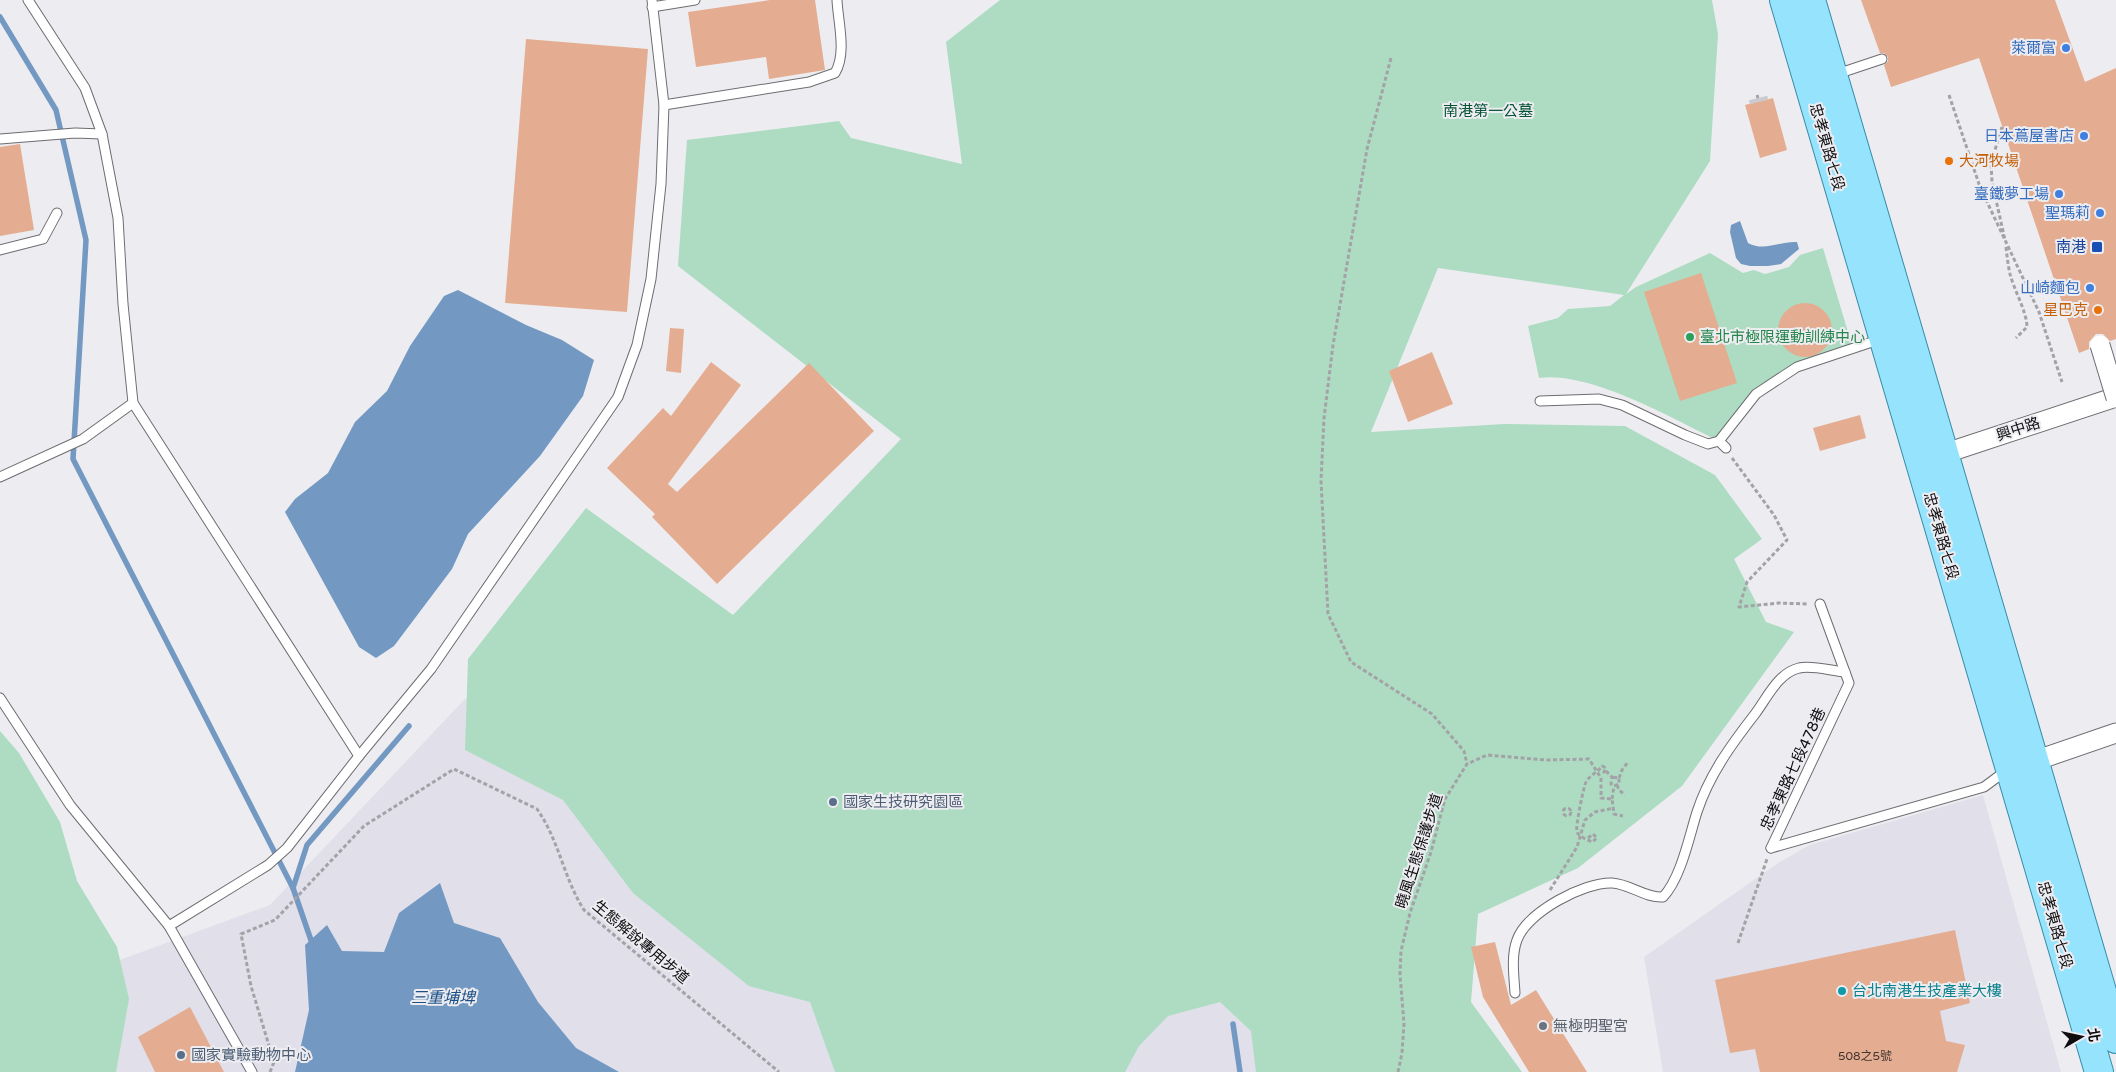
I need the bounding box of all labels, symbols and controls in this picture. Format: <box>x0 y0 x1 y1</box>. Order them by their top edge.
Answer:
place label: 萊爾富 <box>2011 39 2056 57</box>
marker: 萊爾富 <box>2060 42 2072 54</box>
street label: 忠孝東路七段 <box>1806 101 1848 193</box>
park label: 南港第一公墓 <box>1443 102 1533 120</box>
place label: 日本蔦屋書店 <box>1984 127 2074 145</box>
marker: 日本蔦屋書店 <box>2078 130 2090 142</box>
place label: 大河牧場 <box>1959 152 2019 170</box>
marker: 大河牧場 <box>1943 155 1955 167</box>
place label: 臺鐵夢工場 <box>1974 185 2049 203</box>
marker: 臺鐵夢工場 <box>2053 188 2065 200</box>
place label: 聖瑪莉 <box>2045 204 2090 222</box>
marker: 聖瑪莉 <box>2094 207 2106 219</box>
place label: 南港 <box>2056 238 2086 256</box>
marker: 南港 <box>2090 240 2104 254</box>
place label: 山崎麵包 <box>2020 279 2080 297</box>
marker: 山崎麵包 <box>2084 282 2096 294</box>
place label: 星巴克 <box>2043 301 2088 319</box>
marker: 星巴克 <box>2092 304 2104 316</box>
place label: 臺北市極限運動訓練中心 <box>1700 328 1865 346</box>
marker: 臺北市極限運動訓練中心 <box>1684 331 1696 343</box>
street label: 興中路 <box>1994 413 2042 445</box>
street label: 忠孝東路七段 <box>1920 490 1962 582</box>
street label: 忠孝東路七段478巷 <box>1757 705 1829 833</box>
street label: 曉風生態保護步道 <box>1392 791 1446 911</box>
place label: 國家生技研究園區 <box>843 793 963 811</box>
marker: 國家生技研究園區 <box>827 796 839 808</box>
street label: 忠孝東路七段 <box>2034 879 2076 971</box>
street label: 生態解說專用步道 <box>589 897 693 987</box>
place label: 台北南港生技產業大樓 <box>1852 982 2002 1000</box>
marker: 台北南港生技產業大樓 <box>1836 985 1848 997</box>
water label: 三重埔埤 <box>411 988 477 1008</box>
north arrow <box>2056 1012 2106 1062</box>
place label: 無極明聖宮 <box>1553 1017 1628 1035</box>
marker: 無極明聖宮 <box>1537 1020 1549 1032</box>
text: 北 <box>2084 1027 2103 1043</box>
place label: 國家實驗動物中心 <box>191 1046 311 1064</box>
marker: 國家實驗動物中心 <box>175 1049 187 1061</box>
house number: 508之5號 <box>1838 1049 1892 1063</box>

